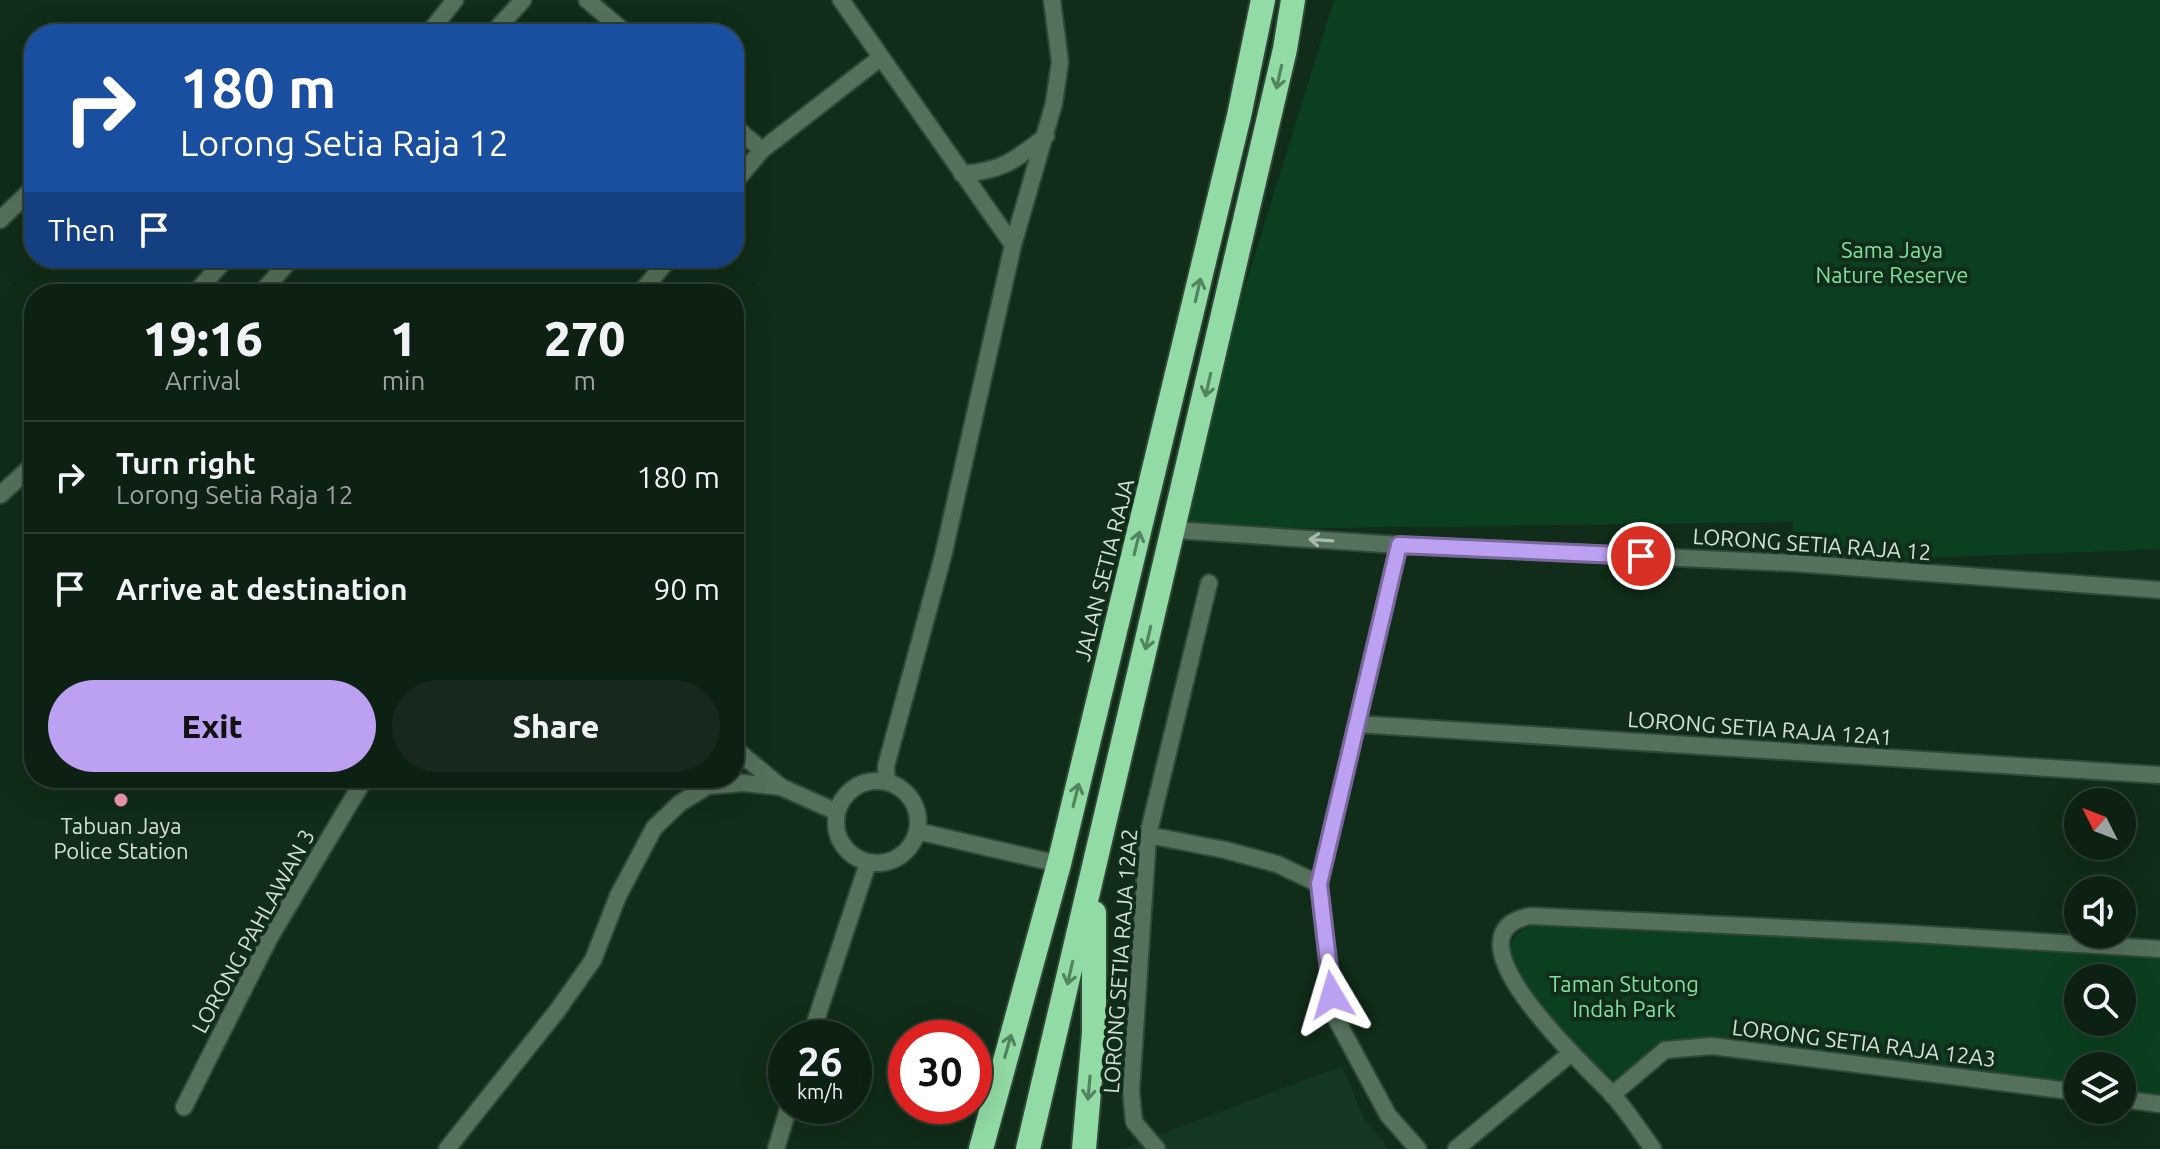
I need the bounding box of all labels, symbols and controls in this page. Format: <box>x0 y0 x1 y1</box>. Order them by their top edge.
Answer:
icon: right <box>48 56 152 160</box>
text: 180 m <box>180 56 336 119</box>
one-way arrow <box>1271 63 1286 89</box>
text: Lorong Setia Raja 12 <box>180 122 509 163</box>
icon: arrive <box>132 208 176 252</box>
text: Then <box>48 213 116 247</box>
park label: Sama Jaya Nature Reserve <box>1816 237 1968 287</box>
one-way arrow <box>1191 278 1206 303</box>
text: 19:16 <box>143 311 263 365</box>
text: 1 <box>390 311 417 365</box>
text: 270 <box>544 311 625 365</box>
text: Arrival <box>165 366 241 395</box>
text: min <box>382 366 425 395</box>
text: m <box>573 366 596 395</box>
one-way arrow <box>1200 371 1215 397</box>
text: Turn right <box>116 446 256 480</box>
icon: right <box>48 455 92 499</box>
text: 180 m <box>636 460 720 494</box>
street label: JALAN SETIA RAJA <box>1069 475 1138 664</box>
text: Lorong Setia Raja 12 <box>116 480 354 509</box>
pin <box>1607 522 1675 590</box>
street label: LORONG SETIA RAJA 12 <box>1692 523 1932 564</box>
one-way arrow <box>1130 530 1145 556</box>
one-way arrow <box>1308 532 1335 547</box>
icon: arrive <box>1619 534 1663 578</box>
icon: arrive <box>48 567 92 611</box>
text: Arrive at destination <box>116 572 408 606</box>
text: 90 m <box>653 572 720 606</box>
one-way arrow <box>1140 624 1155 650</box>
button: Exit <box>48 680 376 772</box>
button: Share <box>392 680 720 772</box>
street label: LORONG SETIA RAJA 12A1 <box>1627 706 1893 749</box>
one-way arrow <box>1069 783 1084 809</box>
north arrow <box>2064 788 2136 860</box>
map controls <box>2064 788 2136 1124</box>
marker: Tabuan Jaya Police Station <box>112 791 130 809</box>
place label: Tabuan Jaya Police Station <box>53 813 189 863</box>
street label: LORONG PAHLAWAN 3 <box>186 825 319 1037</box>
street label: LORONG SETIA RAJA 12A2 <box>1098 828 1141 1094</box>
button: sound <box>2064 876 2136 948</box>
position arrow <box>1290 953 1374 1037</box>
one-way arrow <box>1062 959 1077 985</box>
button: search <box>2064 964 2136 1036</box>
park label: Taman Stutong Indah Park <box>1549 971 1699 1021</box>
street label: LORONG SETIA RAJA 12A3 <box>1731 1014 1997 1071</box>
speed limit sign: 30 <box>888 1020 992 1124</box>
one-way arrow <box>1001 1034 1016 1060</box>
text: 26 <box>797 1039 843 1084</box>
button: layers <box>2064 1052 2136 1124</box>
one-way arrow <box>1082 1074 1097 1101</box>
text: km/h <box>797 1080 843 1103</box>

